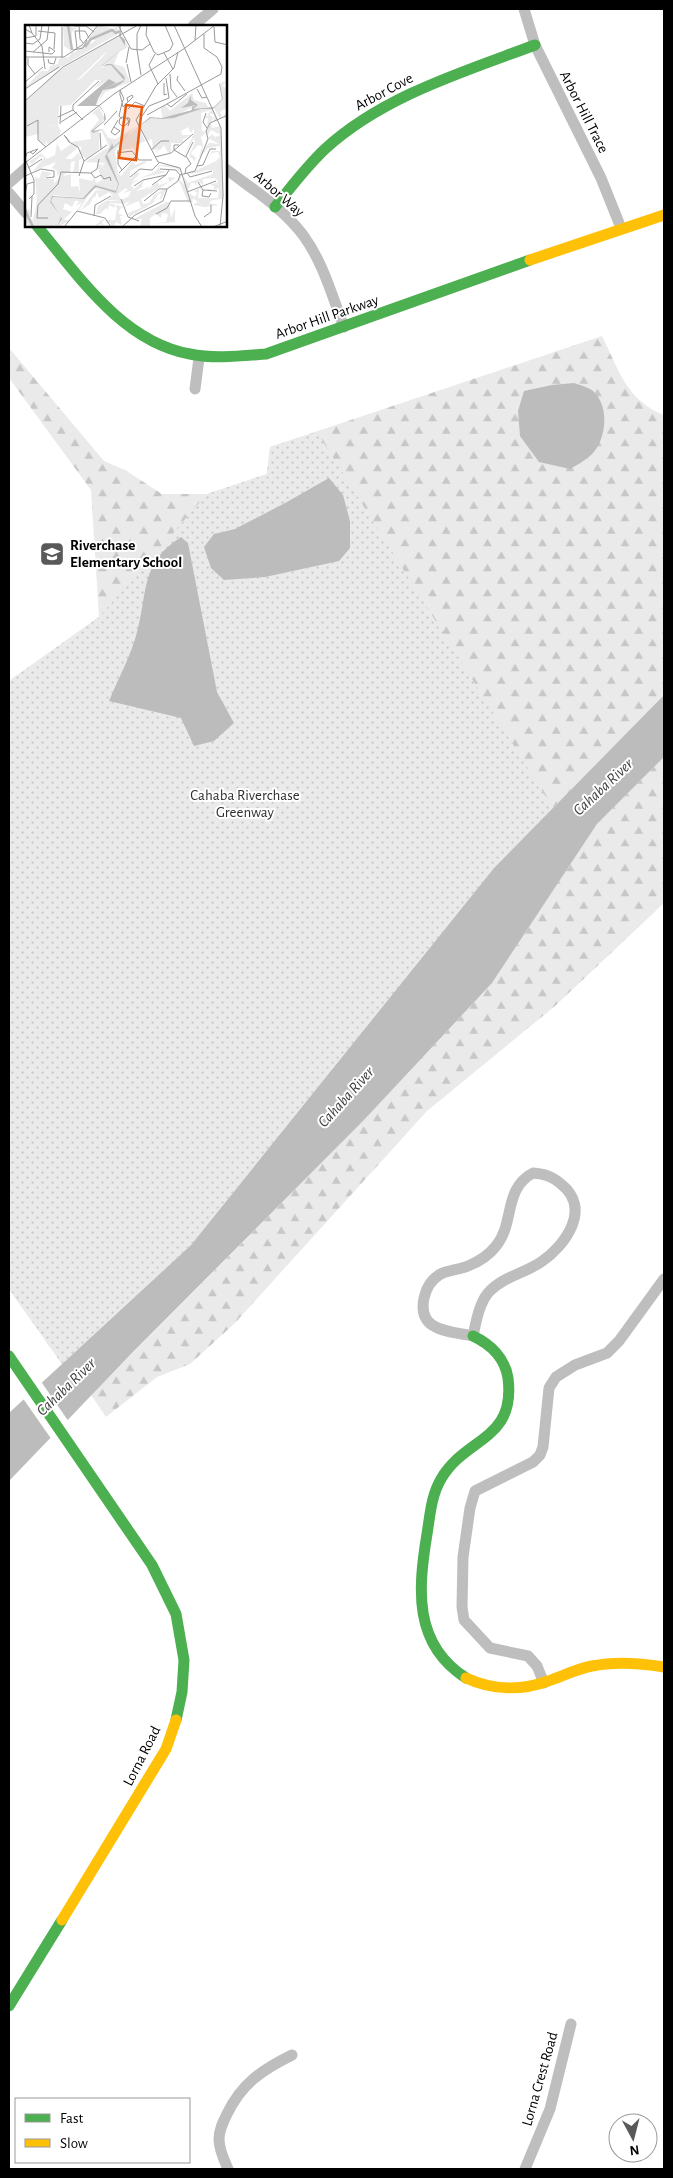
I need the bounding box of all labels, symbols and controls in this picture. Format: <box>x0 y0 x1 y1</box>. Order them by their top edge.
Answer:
inset map <box>25 25 228 228</box>
street label: Arbor Hill Trace <box>557 68 611 156</box>
street label: Arbor Cove <box>353 70 416 113</box>
street label: Arbor Way <box>251 168 308 220</box>
street label: Arbor Hill Parkway <box>273 292 381 342</box>
place label: Riverchase Elementary School <box>70 538 182 570</box>
school or university icon: Riverchase Elementary School <box>39 541 65 567</box>
water label: Cahaba River <box>570 755 637 818</box>
park label: Cahaba Riverchase Greenway <box>190 788 300 820</box>
water label: Cahaba River <box>315 1063 378 1130</box>
water label: Cahaba River <box>33 1355 99 1419</box>
street label: Lorna Road <box>121 1723 164 1788</box>
street label: Lorna Crest Road <box>519 2030 561 2128</box>
legend <box>15 2098 190 2163</box>
text: Fast <box>60 2111 84 2126</box>
north arrow <box>608 2113 658 2163</box>
text: Slow <box>60 2136 88 2151</box>
text: N <box>629 2142 640 2157</box>

